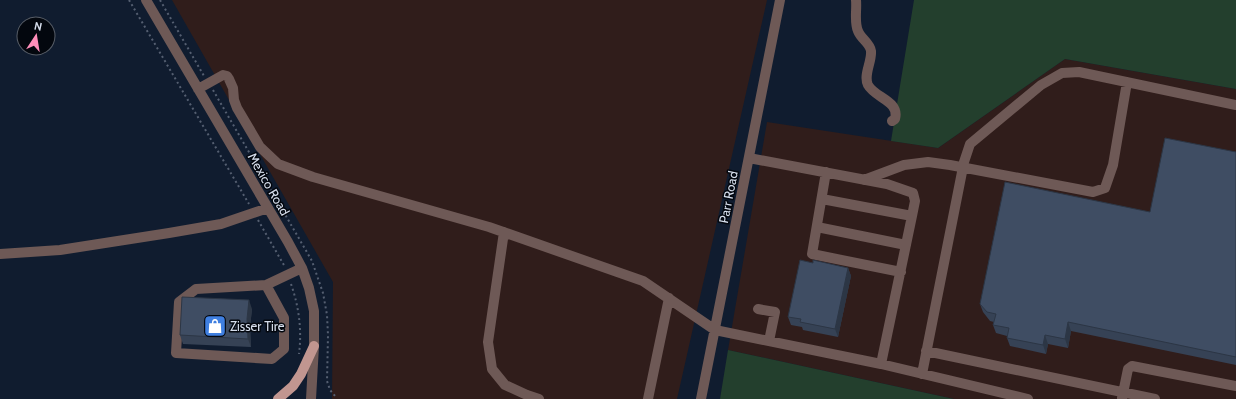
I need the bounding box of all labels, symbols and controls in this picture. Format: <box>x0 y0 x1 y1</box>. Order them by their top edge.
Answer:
north arrow <box>16 16 56 56</box>
text: N <box>33 19 43 34</box>
street label: Mexico Road <box>245 150 293 218</box>
street label: Parr Road <box>715 170 741 224</box>
shop icon: Zisser Tire <box>202 313 228 339</box>
place label: Zisser Tire <box>230 318 285 334</box>

